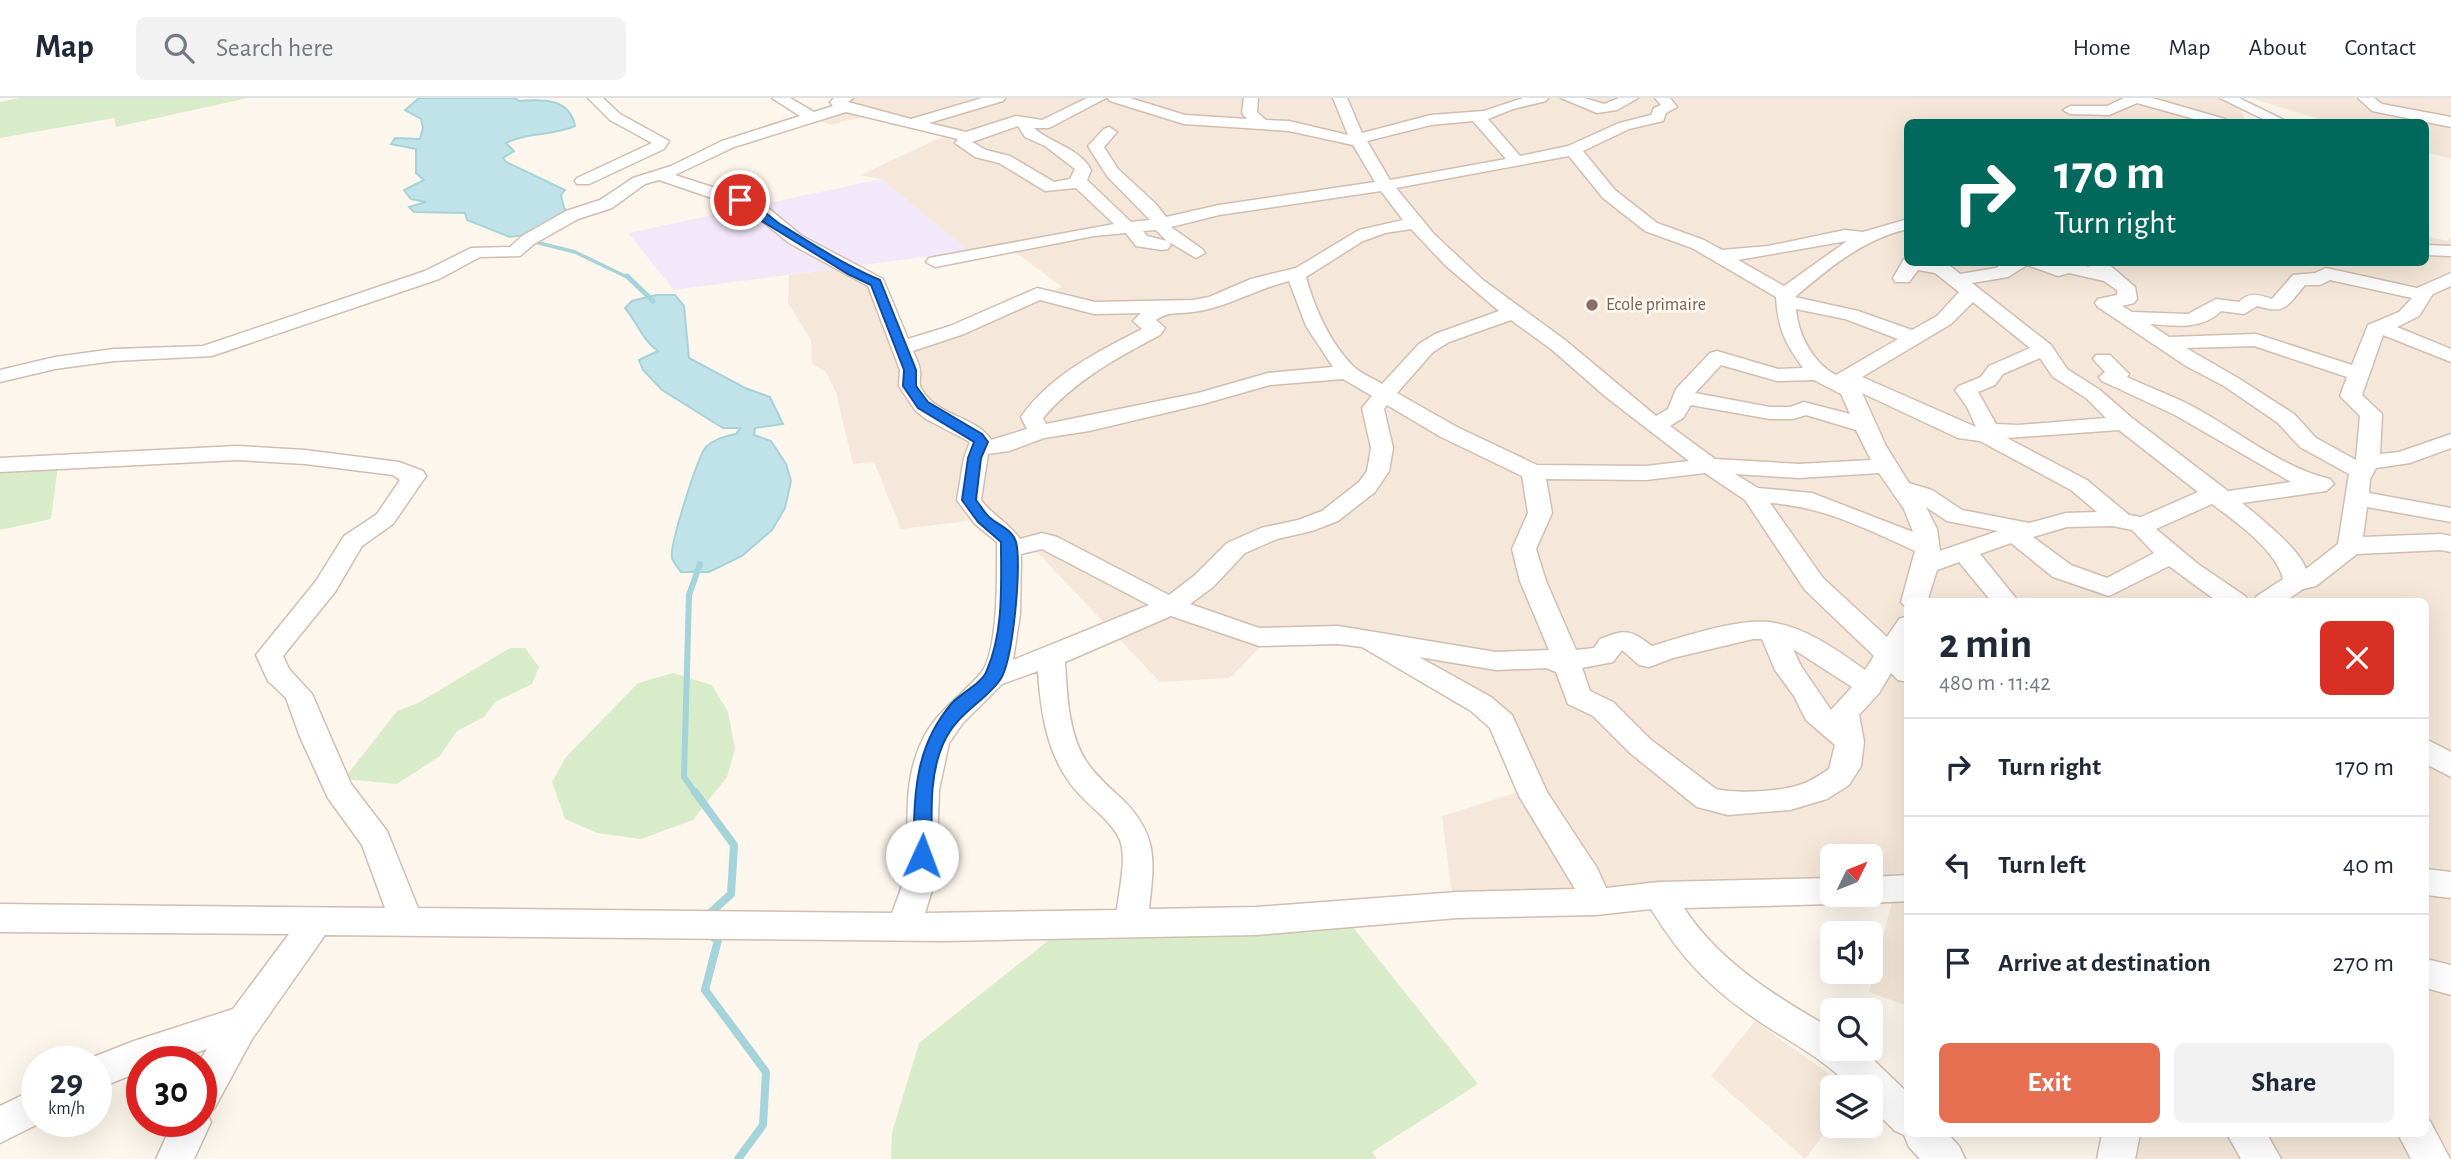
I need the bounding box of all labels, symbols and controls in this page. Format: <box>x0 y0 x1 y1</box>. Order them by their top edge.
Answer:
search box <box>136 17 626 80</box>
icon: search <box>160 29 198 67</box>
text: Map <box>35 31 94 64</box>
text: Search here <box>216 35 334 61</box>
text: Home <box>2073 36 2131 60</box>
text: Map <box>2169 36 2211 60</box>
text: About <box>2249 36 2306 60</box>
text: Contact <box>2344 36 2416 60</box>
icon: right <box>1939 147 2030 238</box>
text: 170 m <box>2054 149 2165 198</box>
pin <box>710 170 770 230</box>
icon: arrive <box>721 181 759 219</box>
text: Turn right <box>2054 207 2176 239</box>
place label: Ecole primaire <box>1606 296 1706 314</box>
marker: Ecole primaire <box>1584 297 1600 313</box>
button: close <box>2320 621 2394 695</box>
text: 2 min <box>1939 623 2032 665</box>
text: 480 m · 11:42 <box>1939 672 2051 695</box>
icon: right <box>1939 748 1977 786</box>
text: Turn right <box>1998 754 2101 780</box>
text: 170 m <box>2335 754 2394 780</box>
position arrow <box>885 819 959 893</box>
north arrow <box>1820 844 1883 906</box>
map controls <box>1820 844 1883 1138</box>
icon: left <box>1939 846 1977 884</box>
text: Turn left <box>1998 852 2086 878</box>
text: 40 m <box>2343 852 2394 878</box>
button: sound <box>1820 921 1883 984</box>
icon: arrive <box>1939 944 1977 982</box>
text: Arrive at destination <box>1998 950 2211 976</box>
text: 270 m <box>2333 950 2394 976</box>
button: search <box>1820 998 1883 1061</box>
button: Exit <box>1939 1043 2160 1123</box>
button: Share <box>2174 1043 2394 1123</box>
speed limit sign: 30 <box>126 1046 217 1137</box>
text: 29 <box>50 1065 83 1100</box>
button: layers <box>1820 1075 1883 1138</box>
text: km/h <box>48 1100 85 1118</box>

